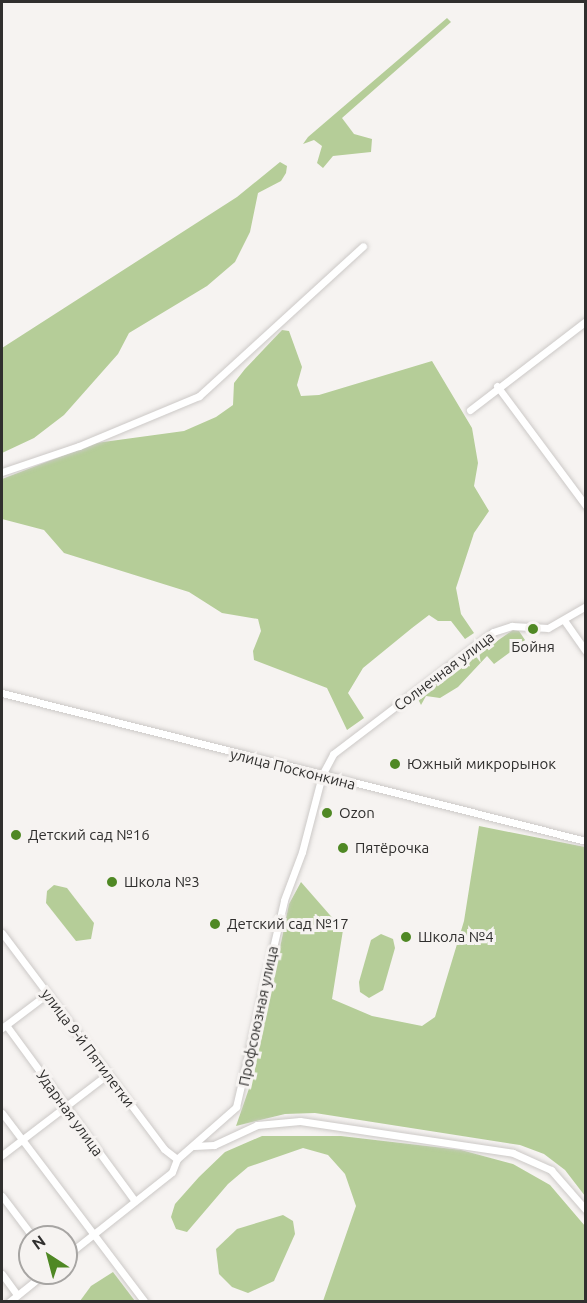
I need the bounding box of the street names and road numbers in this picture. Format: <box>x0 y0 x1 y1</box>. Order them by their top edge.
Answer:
street label: Солнечная улица <box>390 628 498 714</box>
street label: улица Посконкина <box>228 745 358 793</box>
street label: Профсоюзная улица <box>234 944 282 1088</box>
street label: улица 9-й Пятилетки <box>38 985 138 1111</box>
street label: Ударная улица <box>33 1066 107 1160</box>

